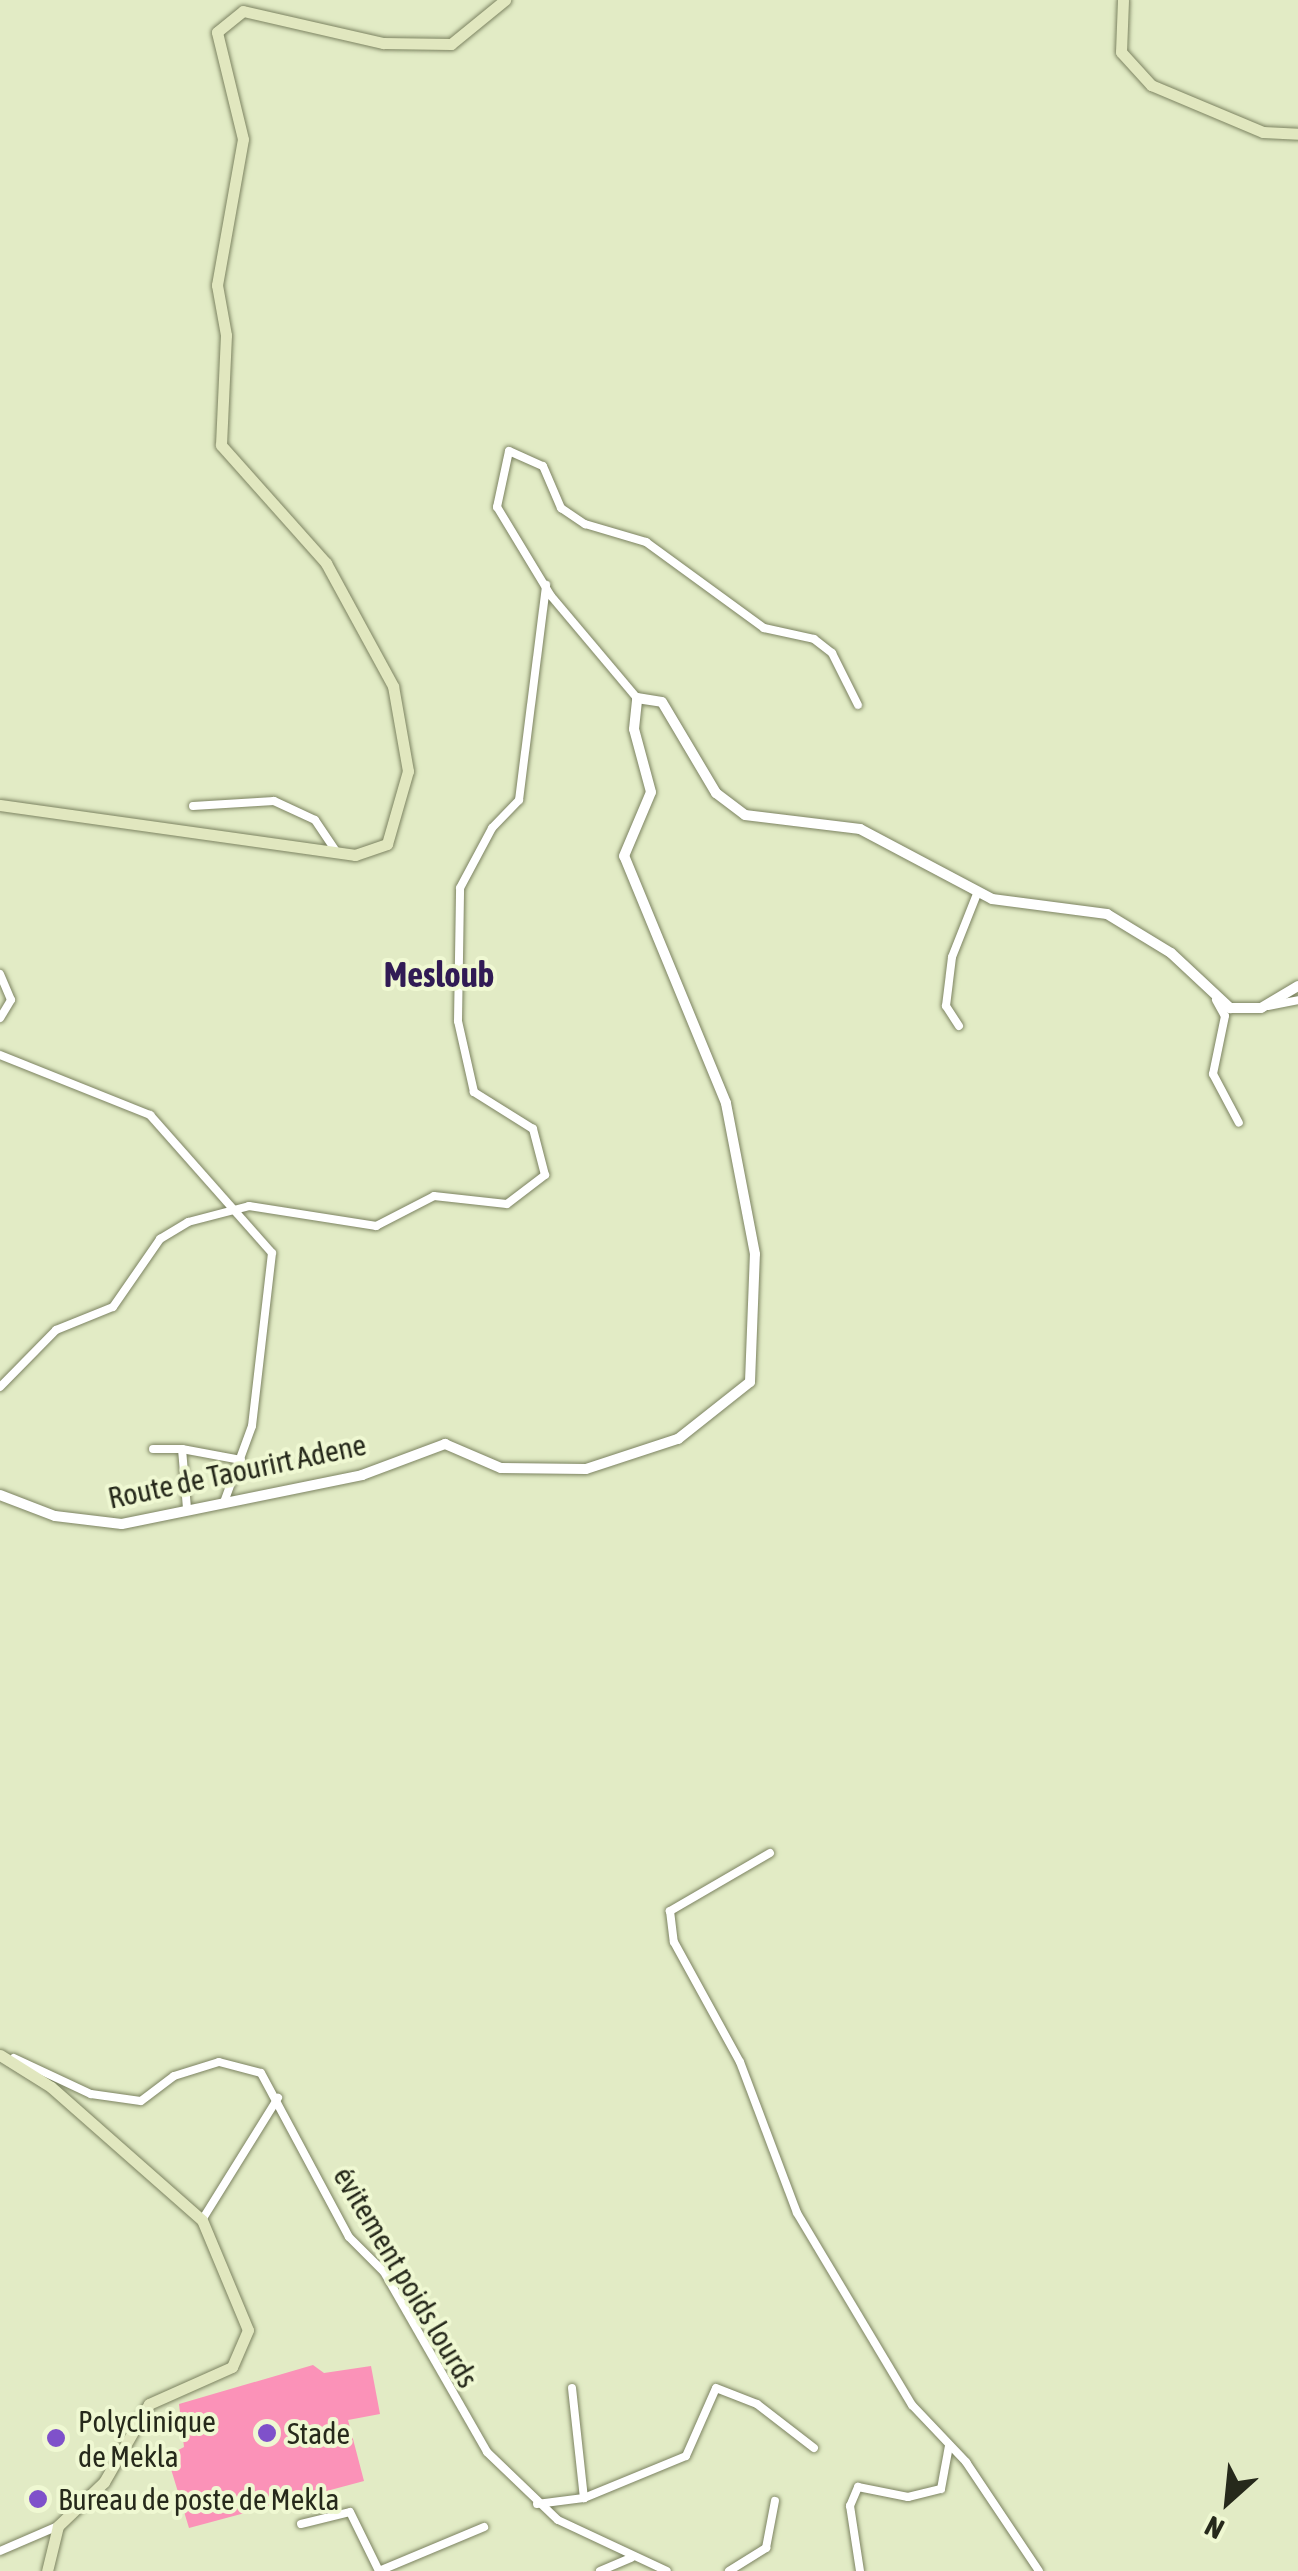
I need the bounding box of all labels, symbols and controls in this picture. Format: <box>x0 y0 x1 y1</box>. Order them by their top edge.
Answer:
district label: Mesloub <box>384 953 494 995</box>
street label: Route de Taourirt Adene <box>105 1426 369 1516</box>
street label: évitement poids lourds <box>326 2160 486 2394</box>
place label: Polyclinique de Mekla <box>78 2403 216 2474</box>
place label: Stade <box>287 2415 350 2451</box>
marker: Stade <box>256 2422 278 2444</box>
marker: Polyclinique de Mekla <box>43 2425 69 2451</box>
north arrow <box>1178 2451 1278 2551</box>
place label: Bureau de poste de Mekla <box>58 2481 339 2517</box>
marker: Bureau de poste de Mekla <box>27 2488 49 2510</box>
text: N <box>1200 2510 1229 2546</box>

